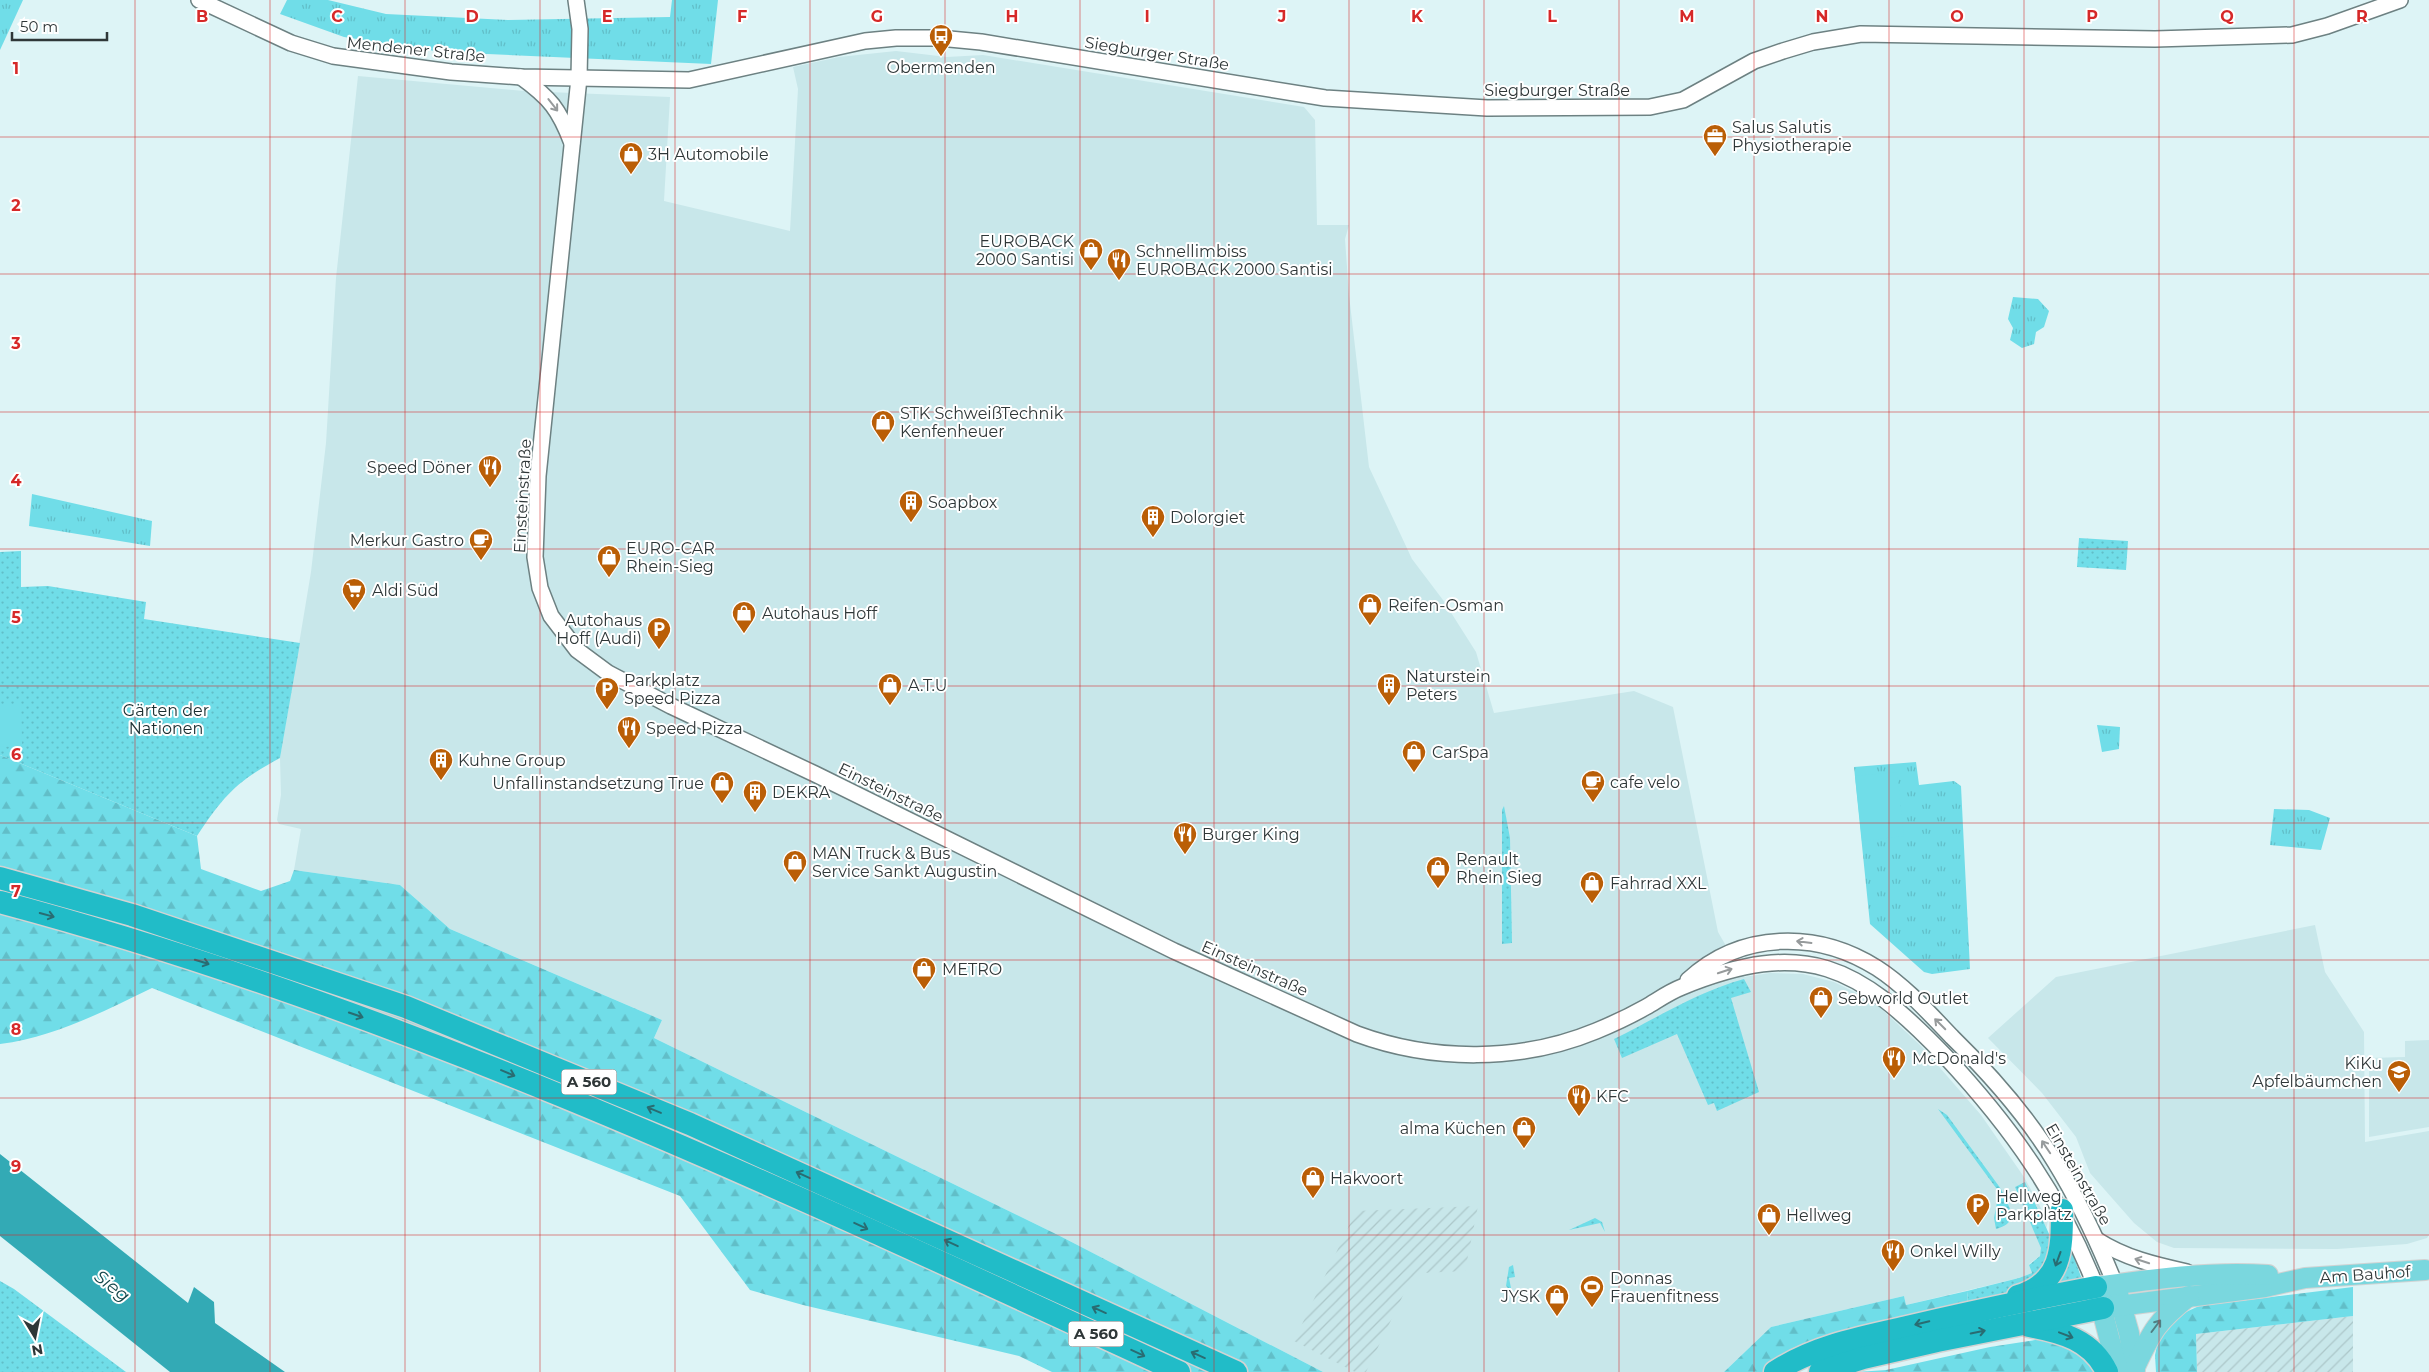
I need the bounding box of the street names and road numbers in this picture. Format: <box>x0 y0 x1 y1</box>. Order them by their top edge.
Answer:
street label: Mendener Straße <box>346 33 486 66</box>
street label: Siegburger Straße <box>1083 33 1230 74</box>
street label: Siegburger Straße <box>1484 81 1630 100</box>
street label: Einsteinstraße <box>510 438 535 554</box>
street label: Einsteinstraße <box>835 759 946 826</box>
street label: Einsteinstraße <box>1199 936 1311 1000</box>
road number: A 560 <box>562 1070 616 1094</box>
street label: Einsteinstraße <box>2042 1120 2115 1229</box>
street label: Am Bauhof <box>2319 1262 2412 1287</box>
road number: A 560 <box>1068 1322 1124 1346</box>

